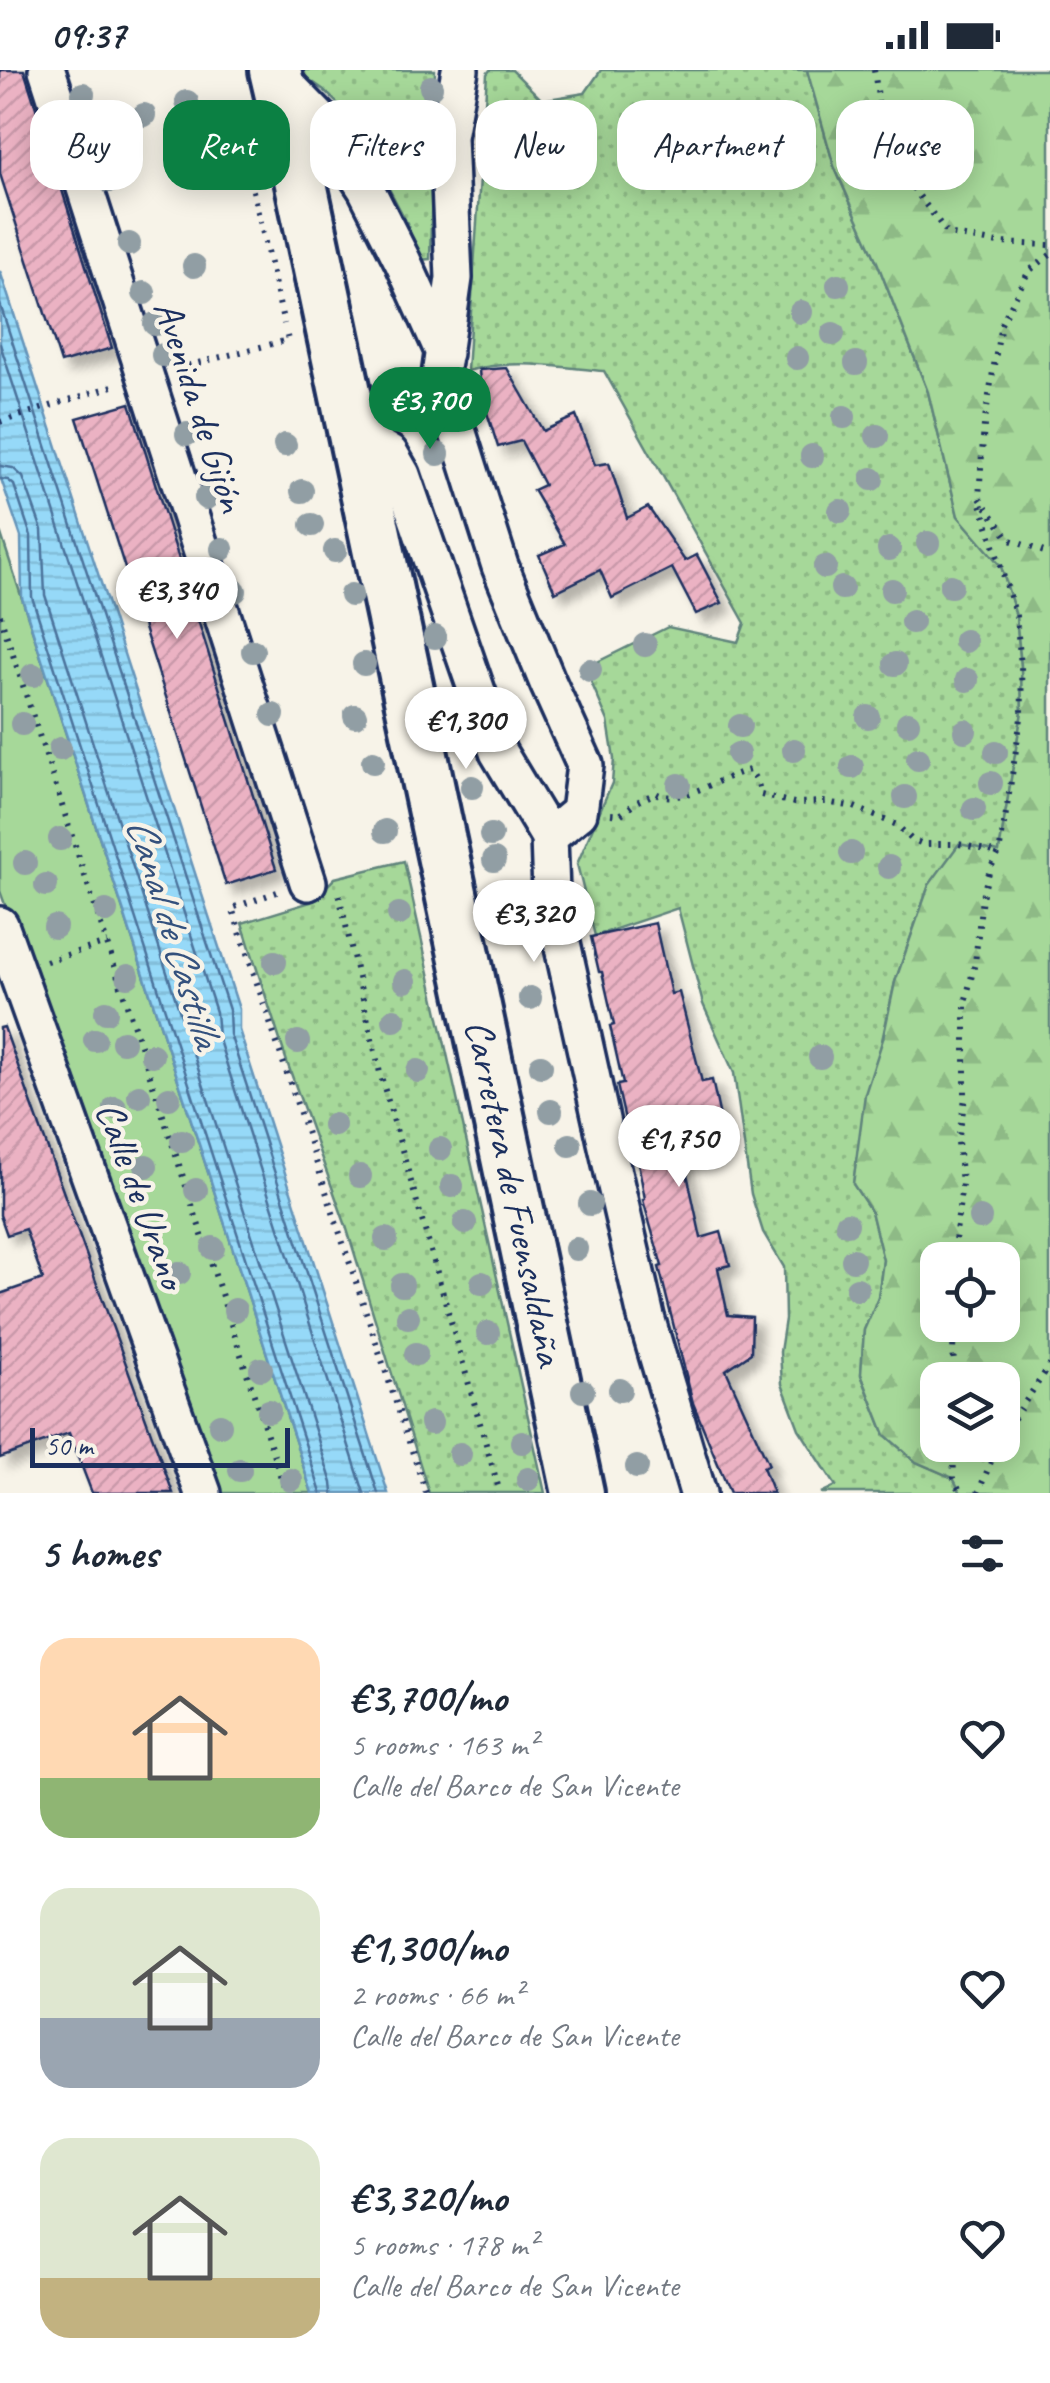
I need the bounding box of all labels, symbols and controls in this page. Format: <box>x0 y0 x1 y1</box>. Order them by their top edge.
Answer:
text: 09:37 <box>50 12 125 59</box>
chip: Buy <box>30 100 143 190</box>
chip: Rent <box>163 100 290 190</box>
chip: Filters <box>310 100 456 190</box>
chip: New <box>476 100 597 190</box>
chip: Apartment <box>617 100 816 190</box>
chip: House <box>836 100 974 190</box>
street label: Avenida de Gijón <box>142 294 258 519</box>
pin: €3,700 <box>349 367 511 452</box>
text: €3,700 <box>391 379 469 420</box>
pin: €3,340 <box>96 557 258 642</box>
text: €3,340 <box>138 569 216 610</box>
pin: €1,300 <box>385 687 547 772</box>
text: €1,300 <box>427 699 505 740</box>
water label: Canal de Castilla <box>114 811 235 1058</box>
pin: €3,320 <box>453 880 615 965</box>
text: €3,320 <box>495 892 573 933</box>
street label: Carretera de Fuensaldaña <box>454 1015 576 1373</box>
street label: Calle de Urano <box>84 1095 199 1299</box>
pin: €1,750 <box>598 1105 760 1190</box>
text: €1,750 <box>640 1117 718 1158</box>
map controls <box>920 1242 1020 1462</box>
button: locate <box>920 1242 1020 1342</box>
button: layers <box>920 1362 1020 1462</box>
scale bar <box>30 1423 290 1468</box>
text: 50 m <box>45 1428 93 1463</box>
icon: filters <box>955 1526 1010 1581</box>
text: 5 homes <box>40 1527 158 1580</box>
text: €3,700/mo <box>350 1671 506 1724</box>
icon: home <box>120 1678 240 1798</box>
icon: heart <box>955 1711 1010 1766</box>
text: 5 rooms · 163 m² <box>350 1724 537 1765</box>
text: Calle del Barco de San Vicente <box>350 1765 679 1806</box>
text: €1,300/mo <box>350 1921 507 1974</box>
icon: home <box>120 1928 240 2048</box>
icon: heart <box>955 1961 1010 2016</box>
text: 2 rooms · 66 m² <box>350 1974 523 2015</box>
text: Calle del Barco de San Vicente <box>350 2015 679 2056</box>
text: €3,320/mo <box>350 2171 507 2224</box>
icon: home <box>120 2178 240 2298</box>
icon: heart <box>955 2211 1010 2266</box>
text: 5 rooms · 178 m² <box>350 2224 537 2265</box>
text: Calle del Barco de San Vicente <box>350 2265 679 2306</box>

